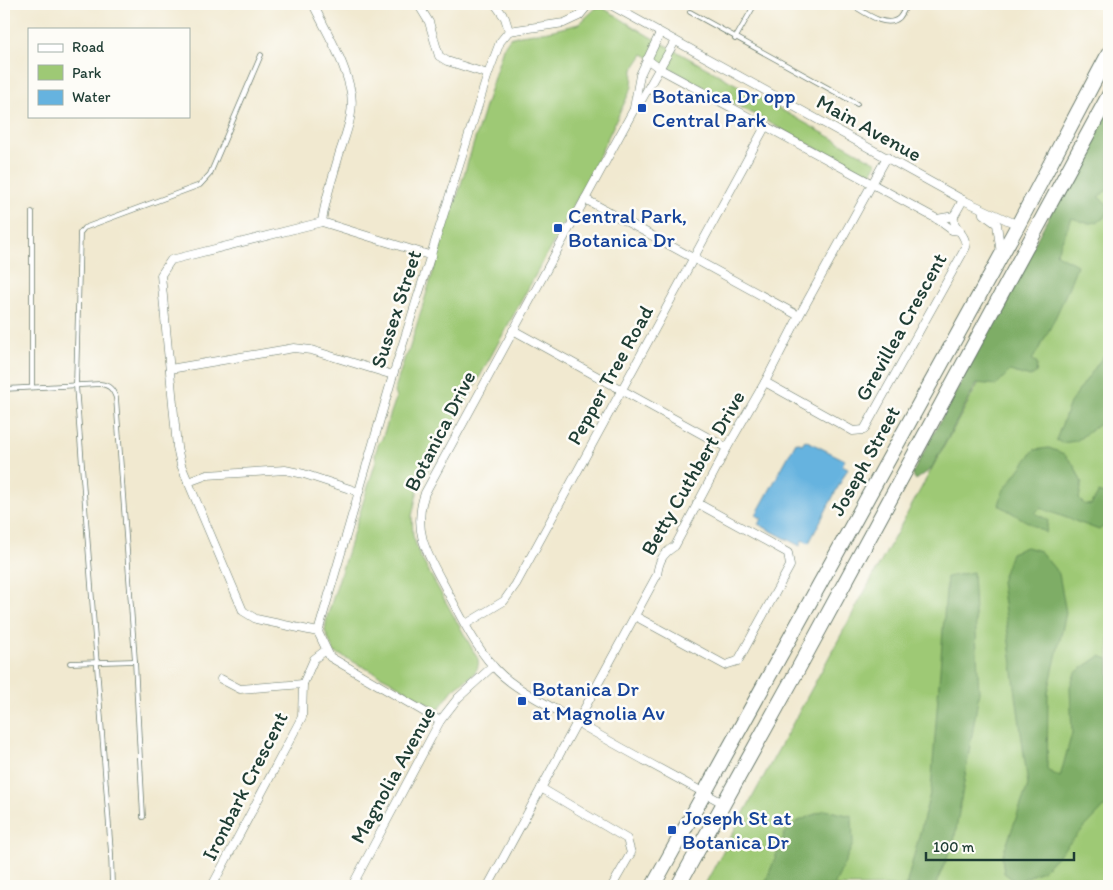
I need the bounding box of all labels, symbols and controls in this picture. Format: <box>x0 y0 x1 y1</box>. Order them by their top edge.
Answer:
legend <box>28 28 190 118</box>
text: Road <box>72 38 105 56</box>
text: Park <box>72 64 102 82</box>
place label: Botanica Dr opp Central Park <box>652 83 796 132</box>
text: Water <box>72 88 111 106</box>
street label: Main Avenue <box>812 88 926 167</box>
marker: Botanica Dr opp Central Park <box>636 102 648 114</box>
place label: Central Park, Botanica Dr <box>568 203 687 252</box>
marker: Central Park, Botanica Dr <box>552 222 564 234</box>
street label: Sussex Street <box>365 246 426 371</box>
street label: Grevillea Crescent <box>850 248 952 405</box>
street label: Pepper Tree Road <box>561 300 658 449</box>
street label: Botanica Drive <box>398 366 481 495</box>
street label: Betty Cuthbert Drive <box>635 386 750 560</box>
street label: Joseph Street <box>824 401 905 520</box>
place label: Botanica Dr at Magnolia Av <box>532 676 665 725</box>
marker: Botanica Dr at Magnolia Av <box>516 695 528 707</box>
street label: Magnolia Avenue <box>345 702 441 848</box>
street label: Ironbark Crescent <box>196 707 293 864</box>
place label: Joseph St at Botanica Dr <box>682 805 792 854</box>
marker: Joseph St at Botanica Dr <box>666 824 678 836</box>
scale bar <box>926 830 1073 862</box>
text: 100 m <box>933 838 975 856</box>

